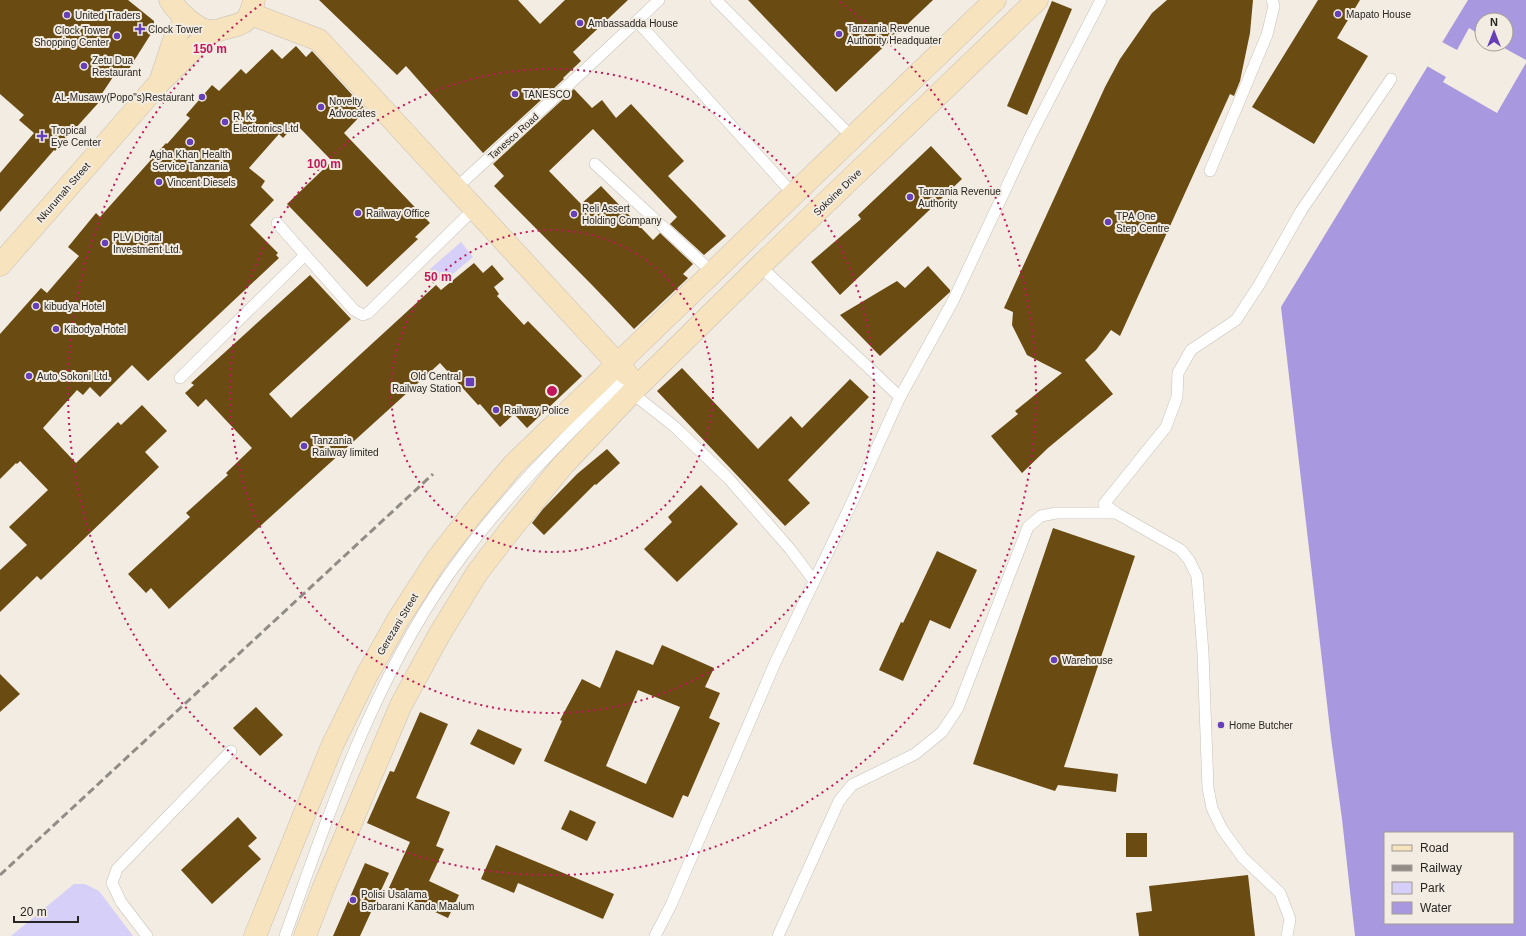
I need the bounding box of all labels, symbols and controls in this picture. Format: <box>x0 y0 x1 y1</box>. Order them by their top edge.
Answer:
marker: Mapato House <box>1333 9 1343 19</box>
place label: Mapato House <box>1346 9 1411 20</box>
marker: United Traders <box>62 10 72 20</box>
place label: United Traders <box>75 10 141 21</box>
north arrow <box>1474 12 1514 52</box>
text: N <box>1490 16 1498 28</box>
marker: Ambassadda House <box>575 18 585 28</box>
place label: Ambassadda House <box>588 18 678 29</box>
place label: Tanzania Revenue Authority Headquater <box>847 23 942 46</box>
marker: Clock Tower <box>135 24 145 34</box>
place label: Clock Tower <box>148 24 203 35</box>
place label: Clock Tower Shopping Center <box>34 25 110 48</box>
marker: Tanzania Revenue Authority Headquater <box>834 29 844 39</box>
marker: Clock Tower Shopping Center <box>112 31 122 41</box>
text: 150 m <box>193 42 227 56</box>
place label: Zetu Dua Restaurant <box>92 55 141 78</box>
marker: Zetu Dua Restaurant <box>79 61 89 71</box>
marker: TANESCO <box>510 89 520 99</box>
place label: TANESCO <box>523 89 571 100</box>
place label: AL-Musawy(Popo"s)Restaurant <box>54 92 194 103</box>
marker: AL-Musawy(Popo"s)Restaurant <box>197 92 207 102</box>
place label: Novelty Advocates <box>329 96 376 119</box>
marker: Novelty Advocates <box>316 102 326 112</box>
place label: R. K. Electronics Ltd <box>233 111 299 134</box>
street label: Tanesco Road <box>486 111 541 162</box>
marker: R. K. Electronics Ltd <box>220 117 230 127</box>
place label: Tropical Eye Center <box>51 125 102 148</box>
marker: Tropical Eye Center <box>36 130 48 142</box>
marker: Agha Khan Health Service Tanzania <box>185 137 195 147</box>
place label: Agha Khan Health Service Tanzania <box>149 149 231 172</box>
text: 100 m <box>307 157 341 171</box>
street label: Nkurumah Street <box>34 160 92 224</box>
street label: Sokoine Drive <box>811 166 864 218</box>
marker: Vincent Diesels <box>154 177 164 187</box>
place label: Vincent Diesels <box>167 177 236 188</box>
place label: Tanzania Revenue Authority <box>918 186 1001 209</box>
marker: Tanzania Revenue Authority <box>905 192 915 202</box>
place label: Reli Assert Holding Company <box>582 203 662 226</box>
marker: Railway Office <box>353 208 363 218</box>
place label: Railway Office <box>366 208 430 219</box>
marker: Reli Assert Holding Company <box>569 209 579 219</box>
place label: TPA One Step Centre <box>1116 211 1170 234</box>
marker: TPA One Step Centre <box>1103 217 1113 227</box>
place label: PLV Digital Investment Ltd. <box>113 232 181 255</box>
marker: PLV Digital Investment Ltd. <box>100 238 110 248</box>
text: 50 m <box>424 270 452 284</box>
marker: kibudya Hotel <box>31 301 41 311</box>
place label: kibudya Hotel <box>44 301 105 312</box>
marker: Kibodya Hotel <box>51 324 61 334</box>
place label: Kibodya Hotel <box>64 324 126 335</box>
marker: Auto Sokoni Ltd. <box>24 371 34 381</box>
place label: Auto Sokoni Ltd. <box>37 371 110 382</box>
place label: Old Central Railway Station <box>392 371 461 394</box>
marker: Old Central Railway Station <box>464 376 476 388</box>
centre of rings <box>545 384 559 398</box>
marker: Railway Police <box>491 405 501 415</box>
place label: Railway Police <box>504 405 569 416</box>
place label: Tanzania Railway limited <box>312 435 379 458</box>
marker: Tanzania Railway limited <box>299 441 309 451</box>
street label: Gerezani Street <box>375 591 420 657</box>
marker: Warehouse <box>1049 655 1059 665</box>
place label: Warehouse <box>1062 655 1113 666</box>
marker: Home Butcher <box>1216 720 1226 730</box>
place label: Home Butcher <box>1229 720 1294 731</box>
legend <box>1384 832 1514 924</box>
text: Road <box>1420 841 1449 855</box>
text: Railway <box>1420 861 1462 875</box>
text: Park <box>1420 881 1446 895</box>
place label: Polisi Usalama Barbarani Kanda Maalum <box>361 889 474 912</box>
marker: Polisi Usalama Barbarani Kanda Maalum <box>348 895 358 905</box>
scale bar <box>14 898 78 924</box>
text: Water <box>1420 901 1452 915</box>
text: 20 m <box>20 905 47 919</box>

